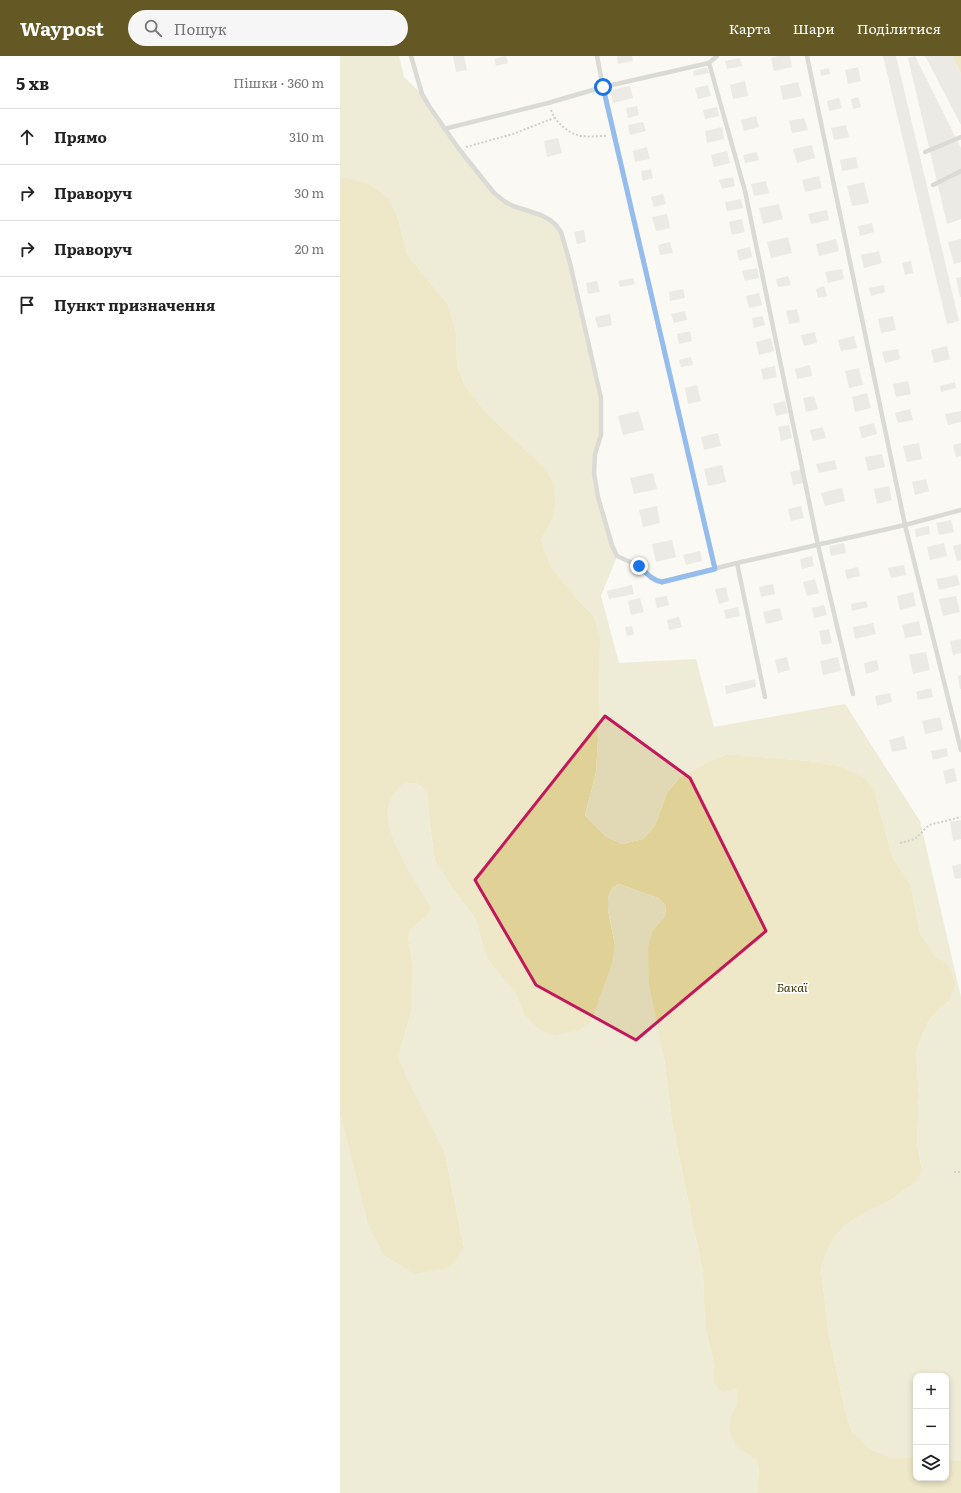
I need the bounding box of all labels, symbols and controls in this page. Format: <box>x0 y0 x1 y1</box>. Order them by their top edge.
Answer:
search box <box>128 10 408 46</box>
text: Waypost <box>20 14 104 42</box>
icon: search <box>142 17 164 39</box>
text: Пошук <box>174 17 227 40</box>
text: Карта <box>729 18 771 38</box>
text: Шари <box>793 18 835 38</box>
text: Поділитися <box>857 18 941 38</box>
text: 5 хв <box>16 70 49 95</box>
text: Пішки · 360 m <box>233 73 324 92</box>
route start <box>594 78 612 96</box>
text: Прямо <box>54 125 107 148</box>
icon: ahead <box>16 126 38 148</box>
text: 310 m <box>289 127 324 146</box>
text: Праворуч <box>54 181 132 204</box>
icon: right <box>16 182 38 204</box>
text: 30 m <box>294 183 324 202</box>
text: Праворуч <box>54 237 132 260</box>
icon: right <box>16 238 38 260</box>
text: 20 m <box>295 239 324 258</box>
text: Пункт призначення <box>54 293 215 316</box>
icon: arrive <box>16 294 38 316</box>
route end <box>630 557 648 575</box>
water label: Бакаї <box>776 978 808 996</box>
map controls <box>913 1373 949 1481</box>
button: + <box>913 1373 949 1409</box>
button: − <box>913 1409 949 1445</box>
button: layers <box>913 1445 949 1481</box>

